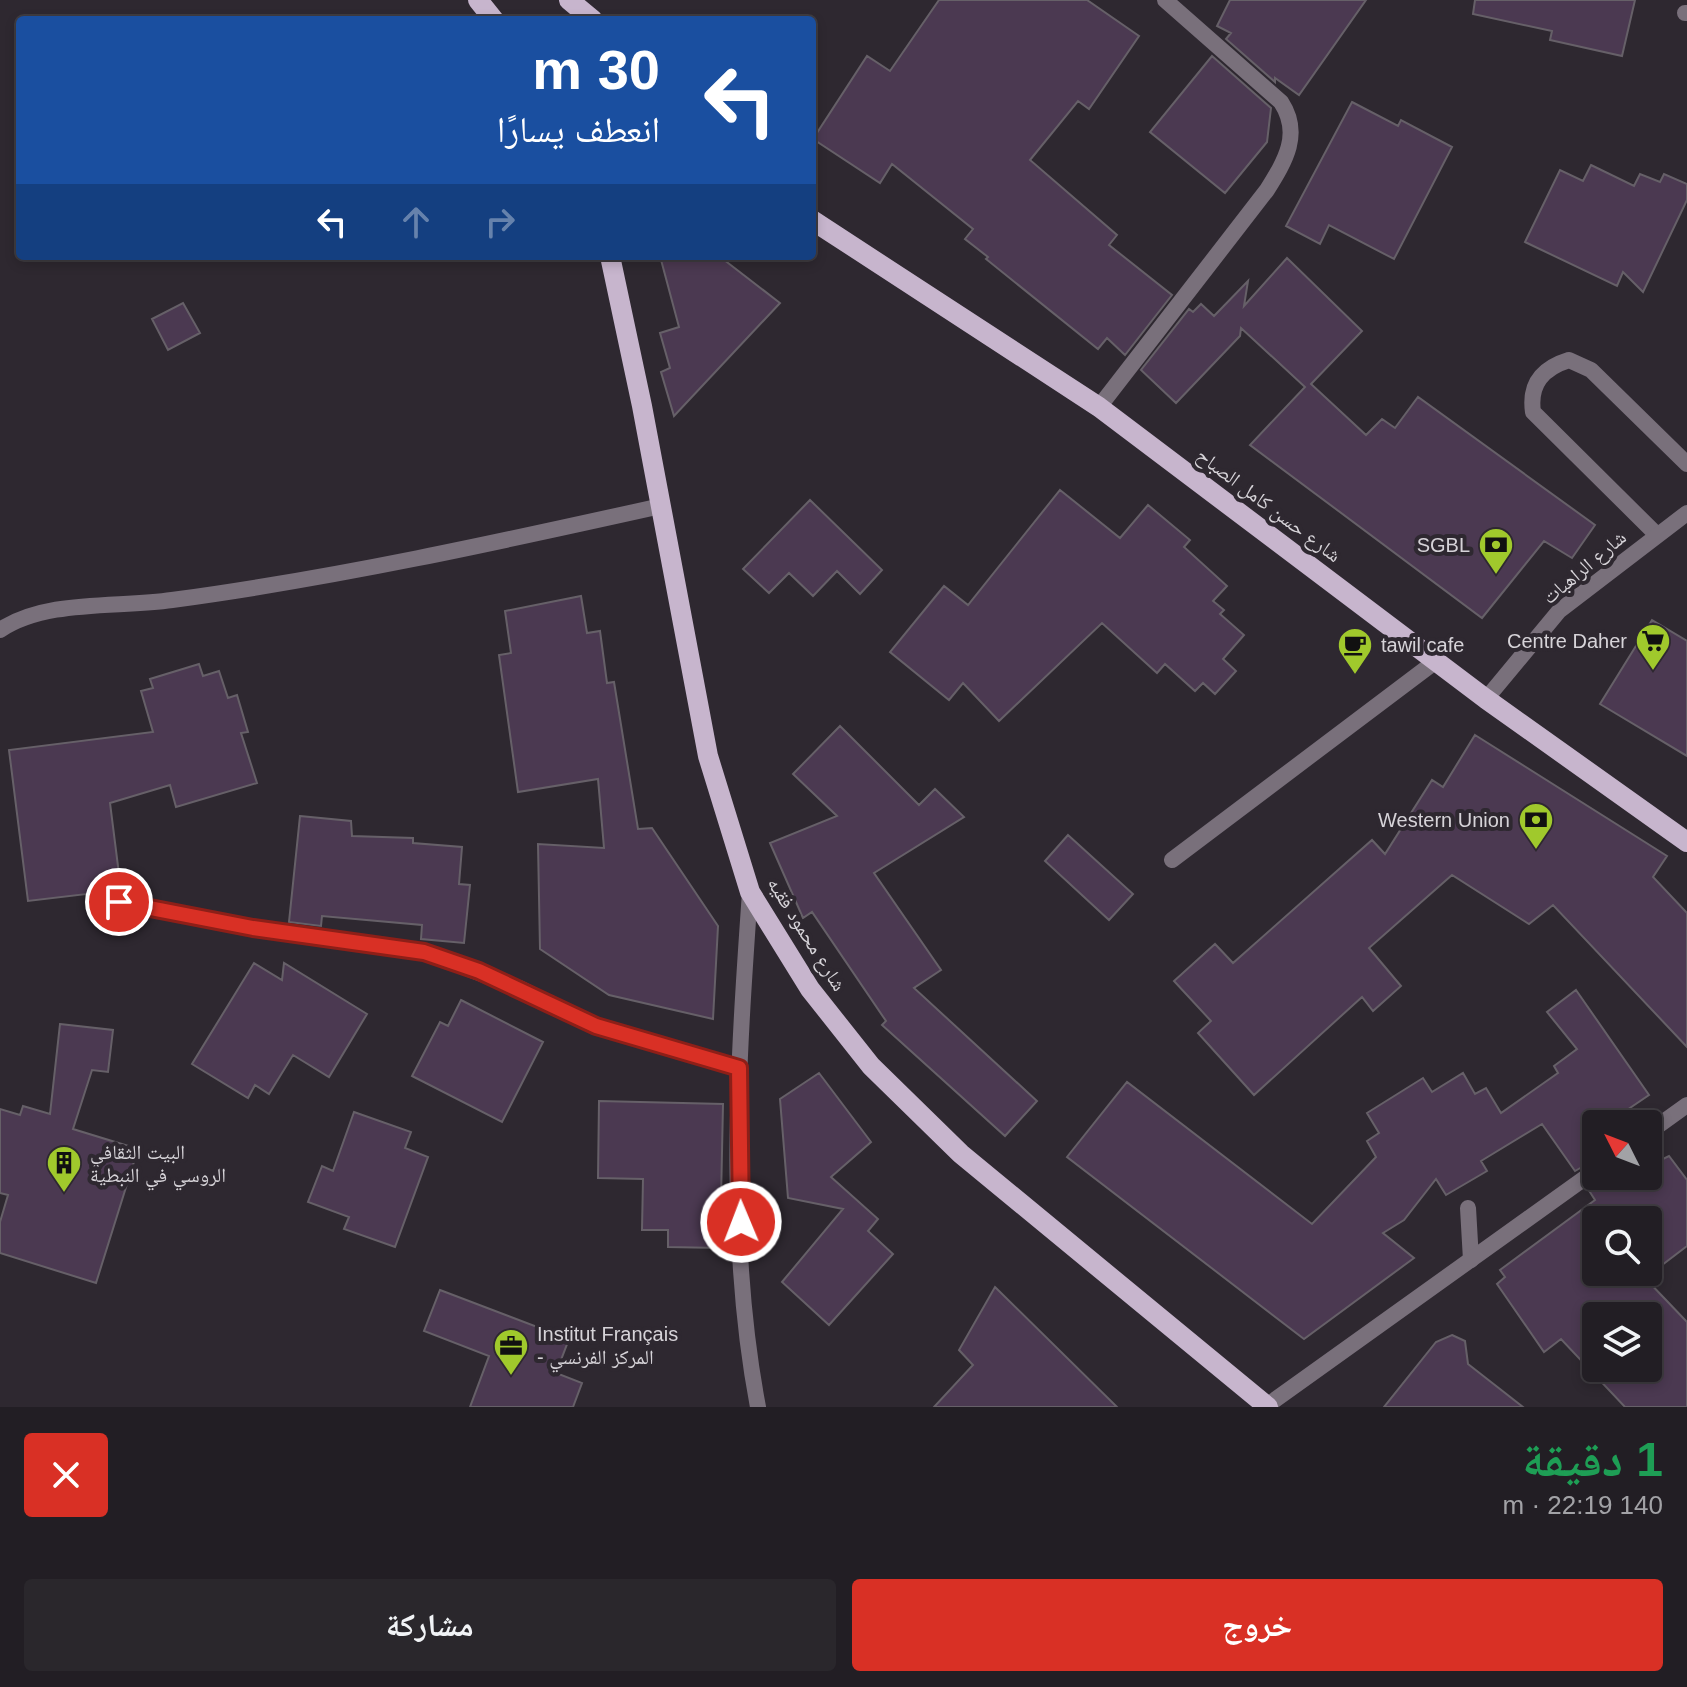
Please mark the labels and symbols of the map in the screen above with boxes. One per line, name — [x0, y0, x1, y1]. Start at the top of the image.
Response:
street label: شارع حسن كامل الصباح — [1191, 444, 1345, 568]
bank icon: SGBL — [1477, 526, 1515, 576]
street label: شارع الراهبات — [1538, 526, 1631, 610]
place label: SGBL — [1417, 534, 1470, 556]
supermarket icon: Centre Daher — [1634, 622, 1672, 672]
cafe icon: tawil cafe — [1336, 626, 1374, 676]
place label: Centre Daher — [1507, 630, 1627, 652]
place label: tawil cafe — [1381, 634, 1464, 656]
bank icon: Western Union — [1517, 801, 1555, 851]
place label: Western Union — [1378, 809, 1510, 831]
pin — [85, 868, 153, 936]
street label: شارع محمود فقيه — [762, 873, 851, 996]
north arrow — [1582, 1110, 1662, 1190]
place label: البيت الثقافي الروسي في النبطية — [90, 1141, 226, 1191]
building icon: البيت الثقافي الروسي في النبطية — [45, 1144, 83, 1194]
position arrow — [699, 1180, 783, 1264]
place label: Institut Français - المركز الفرنسي — [537, 1323, 678, 1373]
office icon: Institut Français - المركز الفرنسي — [492, 1327, 530, 1377]

